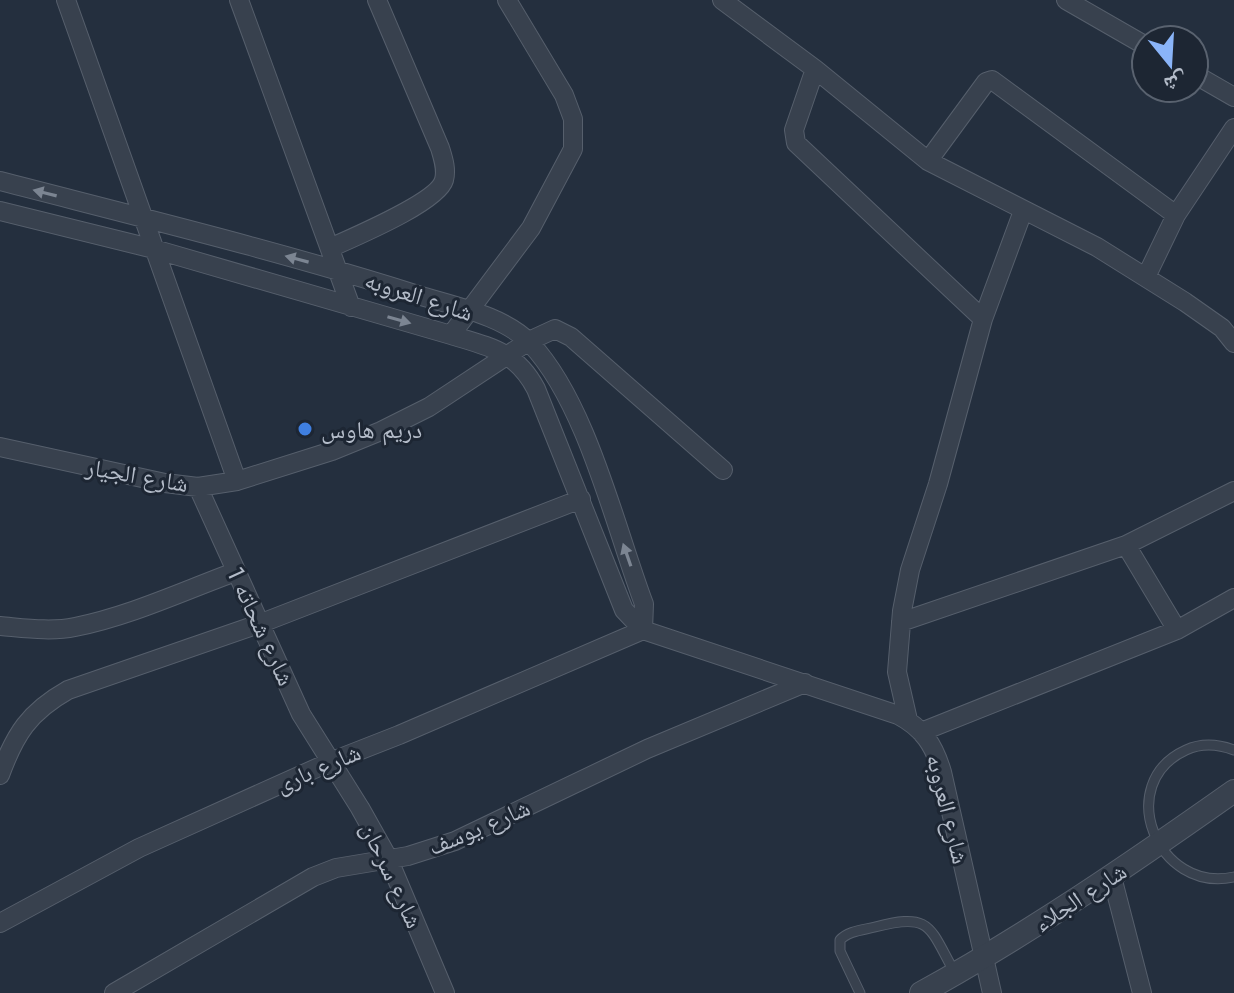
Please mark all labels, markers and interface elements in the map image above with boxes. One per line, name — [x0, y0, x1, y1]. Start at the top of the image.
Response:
north arrow — [1130, 24, 1210, 104]
text: ش — [1160, 64, 1192, 102]
one-way arrow — [33, 186, 58, 198]
one-way arrow — [284, 252, 309, 264]
street label: شارع العروبه — [360, 262, 478, 330]
one-way arrow — [388, 314, 412, 327]
place label: دريم هاوس — [321, 412, 422, 447]
marker: دريم هاوس — [296, 420, 314, 438]
street label: شارع الجيار — [82, 449, 191, 501]
one-way arrow — [620, 543, 632, 567]
street label: شارع شحاته 1 — [218, 561, 304, 691]
street label: شارع بارى — [270, 734, 366, 802]
street label: شارع العروبه — [917, 750, 979, 868]
street label: شارع يوسف — [423, 790, 535, 864]
street label: شارع سرحان — [352, 816, 432, 934]
street label: شارع الجلاء — [1027, 854, 1133, 940]

